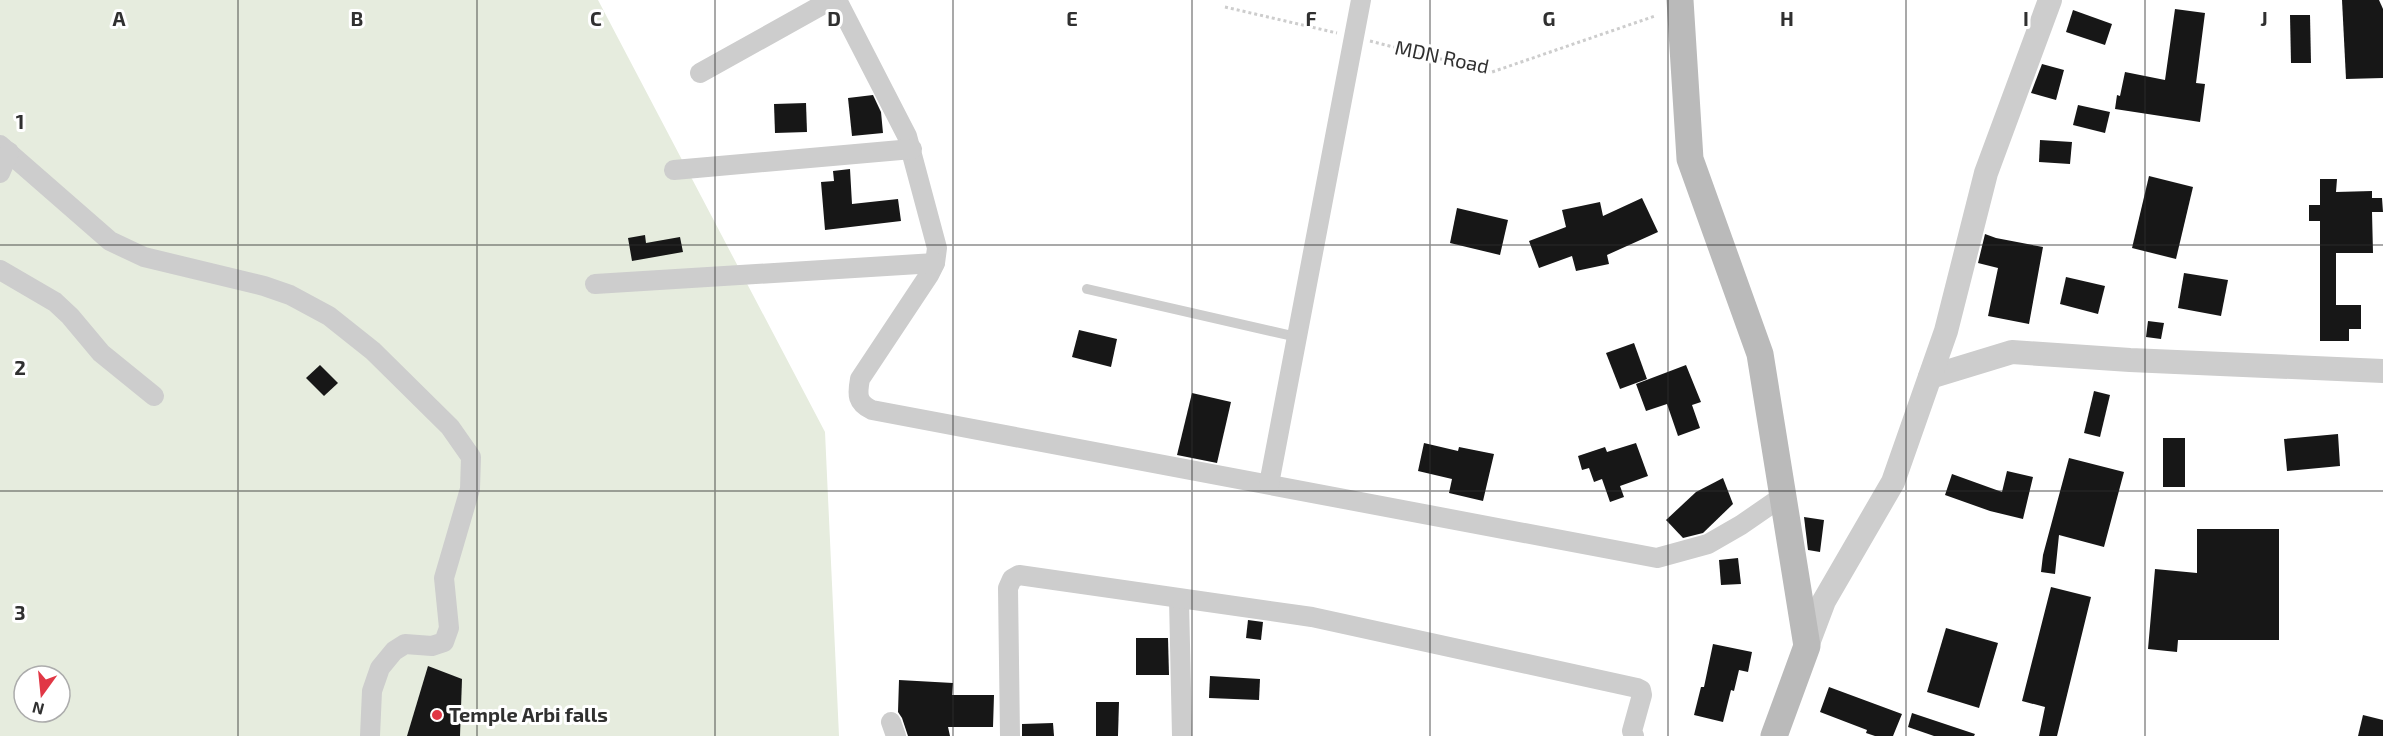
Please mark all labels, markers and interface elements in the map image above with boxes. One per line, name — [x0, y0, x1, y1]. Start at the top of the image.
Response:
text: A — [112, 6, 126, 30]
text: B — [351, 6, 363, 30]
text: C — [590, 6, 602, 30]
text: D — [827, 6, 841, 30]
text: E — [1066, 6, 1078, 30]
text: F — [1305, 6, 1317, 30]
text: G — [1543, 6, 1555, 30]
text: H — [1780, 6, 1794, 30]
text: I — [2023, 6, 2029, 30]
text: J — [2260, 6, 2268, 30]
street label: MDN Road — [1393, 34, 1491, 78]
text: 1 — [16, 109, 24, 133]
text: 2 — [14, 355, 26, 379]
text: 3 — [14, 600, 26, 624]
north arrow — [12, 664, 72, 724]
text: N — [30, 698, 46, 720]
place label: Temple Arbi falls — [449, 702, 608, 726]
marker: Temple Arbi falls — [430, 708, 444, 722]

